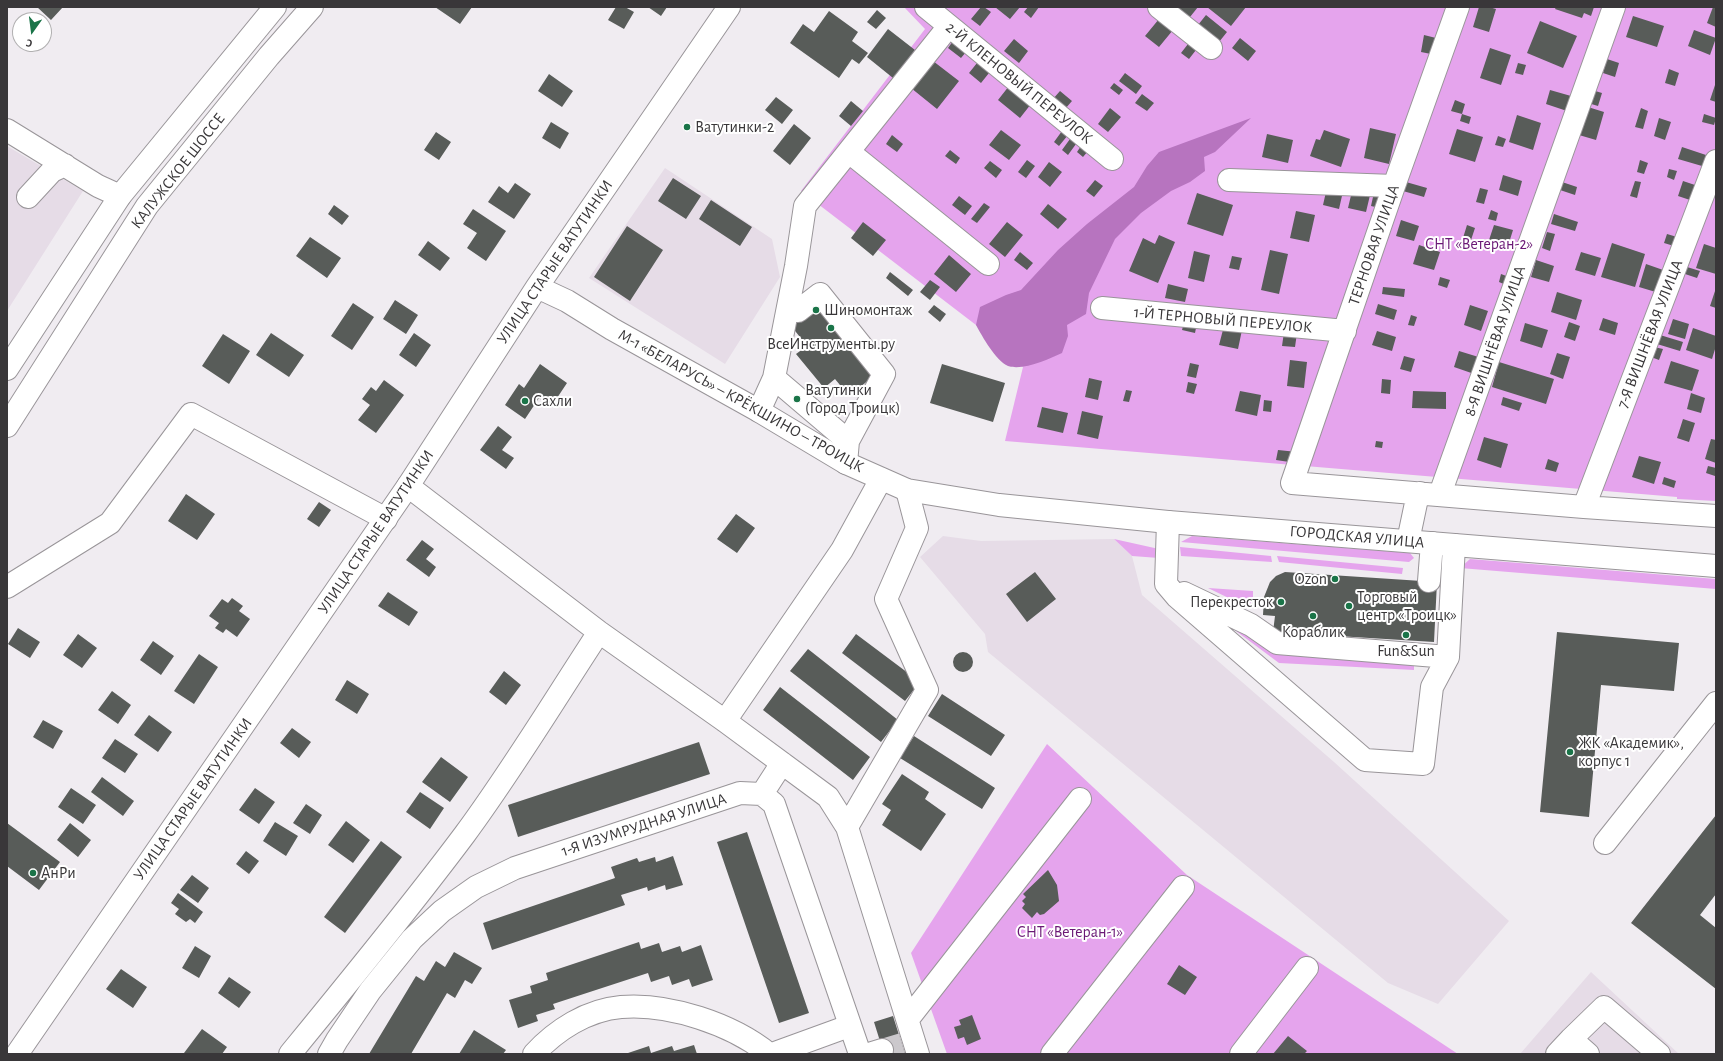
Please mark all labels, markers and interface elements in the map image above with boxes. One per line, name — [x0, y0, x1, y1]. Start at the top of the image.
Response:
north arrow — [12, 12, 52, 52]
street label: 2-Й КЛЕНОВЫЙ ПЕРЕУЛОК — [942, 18, 1096, 148]
text: С — [25, 37, 34, 49]
street label: КАЛУЖСКОЕ ШОССЕ — [127, 109, 229, 233]
place label: Ватутинки-2 — [695, 117, 774, 137]
marker: Ватутинки-2 — [682, 122, 692, 132]
street label: УЛИЦА СТАРЫЕ ВАТУТИНКИ — [493, 176, 617, 348]
street label: ТЕРНОВАЯ УЛИЦА — [1344, 182, 1404, 308]
park label: СНТ «Ветеран-2» — [1425, 234, 1533, 254]
street label: 7-Я ВИШНЁВАЯ УЛИЦА — [1613, 257, 1687, 411]
street label: 8-Я ВИШНЁВАЯ УЛИЦА — [1460, 263, 1530, 419]
place label: Шиномонтаж — [824, 300, 912, 320]
street label: 1-Й ТЕРНОВЫЙ ПЕРЕУЛОК — [1133, 303, 1313, 337]
marker: Шиномонтаж — [811, 305, 821, 315]
marker: ВсеИнструменты.ру — [826, 323, 836, 333]
street label: М-1 «БЕЛАРУСЬ» – КРЁКШИНО – ТРОИЦК — [615, 325, 867, 477]
place label: ВсеИнструменты.ру — [767, 334, 895, 354]
place label: Ватутинки (Город Троицк) — [805, 380, 900, 418]
place label: Сахли — [533, 391, 572, 411]
marker: Ватутинки (Город Троицк) — [792, 394, 802, 404]
marker: Сахли — [520, 396, 530, 406]
street label: УЛИЦА СТАРЫЕ ВАТУТИНКИ — [314, 446, 438, 618]
street label: ГОРОДСКАЯ УЛИЦА — [1289, 522, 1425, 552]
place label: Ozon — [1295, 569, 1327, 589]
marker: Ozon — [1330, 574, 1340, 584]
place label: Торговый центр «Троицк» — [1357, 587, 1457, 625]
place label: Перекресток — [1190, 592, 1273, 612]
marker: Перекресток — [1276, 597, 1286, 607]
marker: Торговый центр «Троицк» — [1344, 601, 1354, 611]
marker: Кораблик — [1308, 611, 1318, 621]
place label: Кораблик — [1282, 622, 1344, 642]
marker: Fun&Sun — [1401, 630, 1411, 640]
place label: Fun&Sun — [1377, 641, 1435, 661]
street label: УЛИЦА СТАРЫЕ ВАТУТИНКИ — [130, 714, 256, 884]
place label: ЖК «Академик», корпус 1 — [1578, 733, 1684, 771]
marker: ЖК «Академик», корпус 1 — [1565, 747, 1575, 757]
street label: 1-Я ИЗУМРУДНАЯ УЛИЦА — [559, 789, 729, 861]
place label: АнРи — [41, 863, 76, 883]
marker: АнРи — [28, 868, 38, 878]
park label: СНТ «Ветеран-1» — [1017, 922, 1123, 942]

